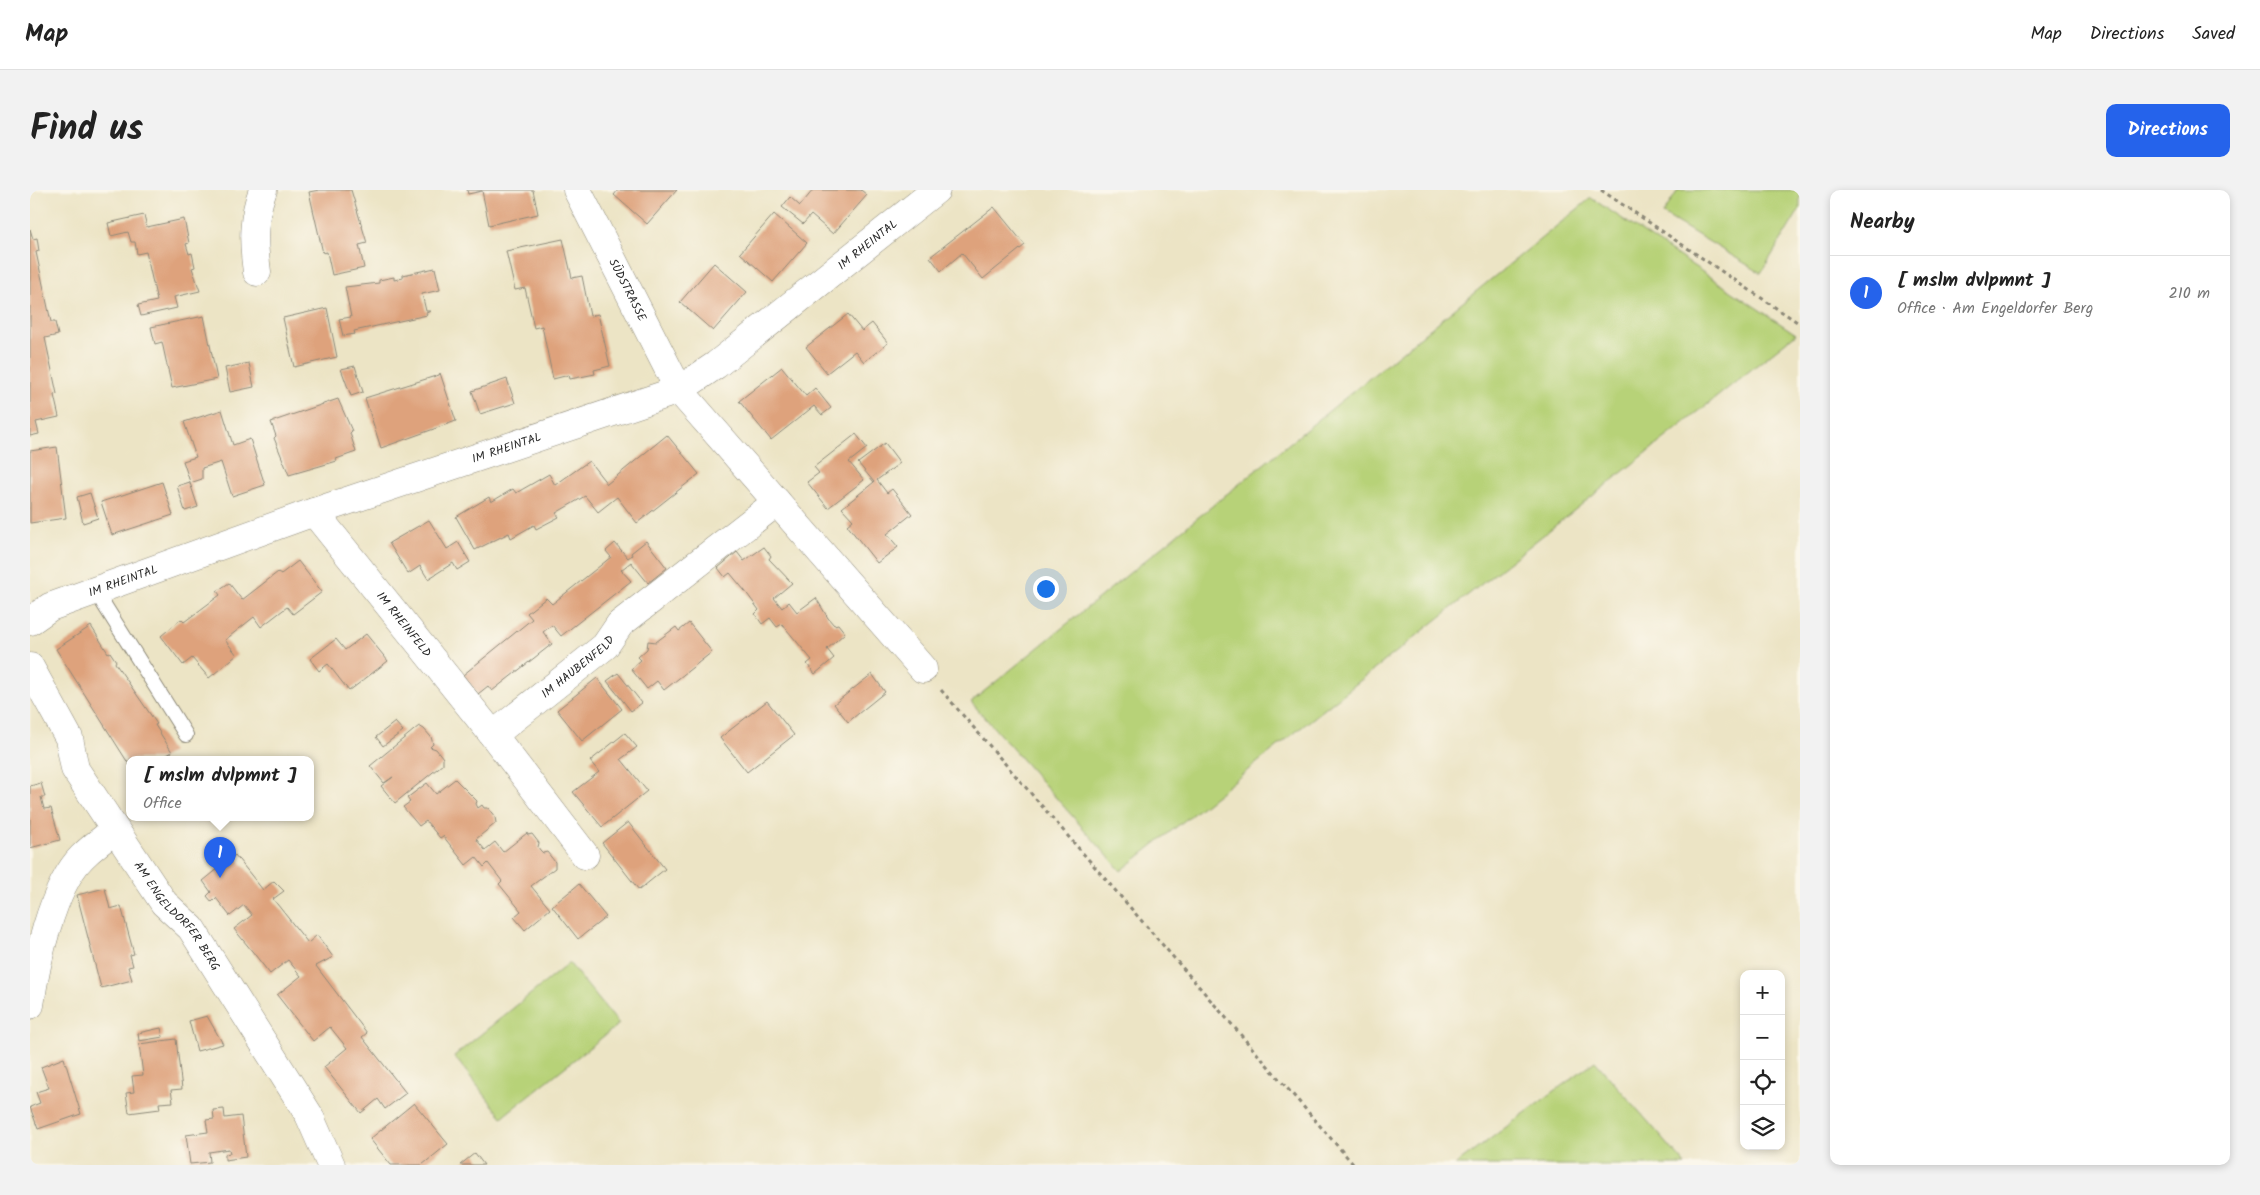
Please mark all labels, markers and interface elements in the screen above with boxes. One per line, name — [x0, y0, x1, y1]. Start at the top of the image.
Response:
text: Map — [25, 15, 68, 54]
text: Map — [2030, 20, 2062, 49]
text: Directions — [2090, 20, 2164, 49]
text: Saved — [2192, 20, 2235, 49]
text: Find us — [30, 102, 143, 158]
button: Directions — [2106, 104, 2230, 157]
text: Nearby — [1850, 206, 1915, 239]
street label: IM RHEINTAL — [834, 215, 902, 275]
street label: SÜDSTRASSE — [604, 255, 652, 326]
text: [ mslm dvlpmnt ] — [1897, 266, 2051, 296]
text: 1 — [1864, 281, 1868, 306]
text: 210 m — [2169, 281, 2210, 306]
text: Office · Am Engeldorfer Berg — [1897, 296, 2093, 321]
street label: IM RHEINTAL — [469, 428, 544, 469]
street label: IM RHEINTAL — [86, 560, 160, 602]
your location — [1033, 576, 1059, 602]
street label: IM RHEINFELD — [371, 588, 436, 662]
street label: IM HAUBENFELD — [537, 631, 620, 703]
popup — [126, 756, 314, 821]
text: [ mslm dvlpmnt ] — [143, 761, 297, 791]
text: Office — [143, 791, 182, 816]
pin: 1 — [204, 837, 236, 878]
street label: AM ENGELDORFER BERG — [129, 858, 225, 975]
map controls — [1740, 970, 1785, 1150]
button: + — [1740, 970, 1785, 1015]
button: − — [1740, 1015, 1785, 1060]
button: locate — [1740, 1060, 1785, 1105]
button: layers — [1740, 1105, 1785, 1150]

